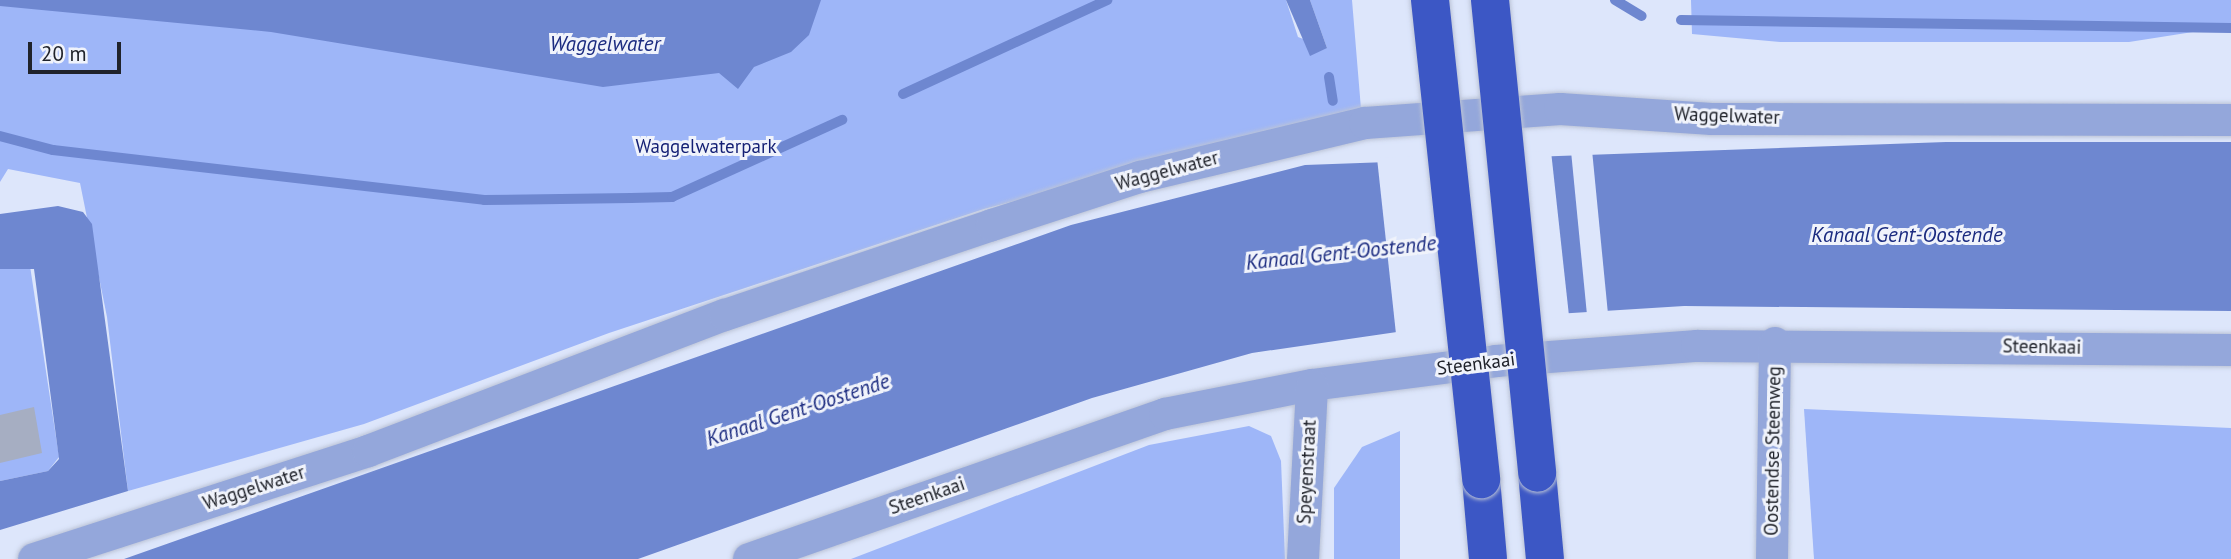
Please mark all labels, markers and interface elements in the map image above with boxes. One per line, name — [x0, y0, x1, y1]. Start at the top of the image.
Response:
scale bar — [32, 28, 124, 72]
water label: Waggelwater — [550, 31, 660, 57]
text: 20 m — [41, 40, 87, 67]
street label: Waggelwater — [1674, 103, 1780, 129]
park label: Waggelwaterpark — [636, 136, 776, 158]
street label: Waggelwater — [1113, 146, 1221, 196]
water label: Kanaal Gent-Oostende — [1811, 222, 2003, 248]
water label: Kanaal Gent-Oostende — [1245, 230, 1437, 276]
street label: Steenkaai — [2002, 335, 2082, 359]
street label: Steenkaai — [1435, 348, 1517, 380]
street label: Oostendse Steenweg — [1760, 366, 1786, 536]
water label: Kanaal Gent-Oostende — [703, 368, 893, 452]
street label: Speyenstraat — [1293, 419, 1321, 525]
street label: Waggelwater — [200, 461, 308, 515]
street label: Steenkaai — [886, 472, 968, 520]

